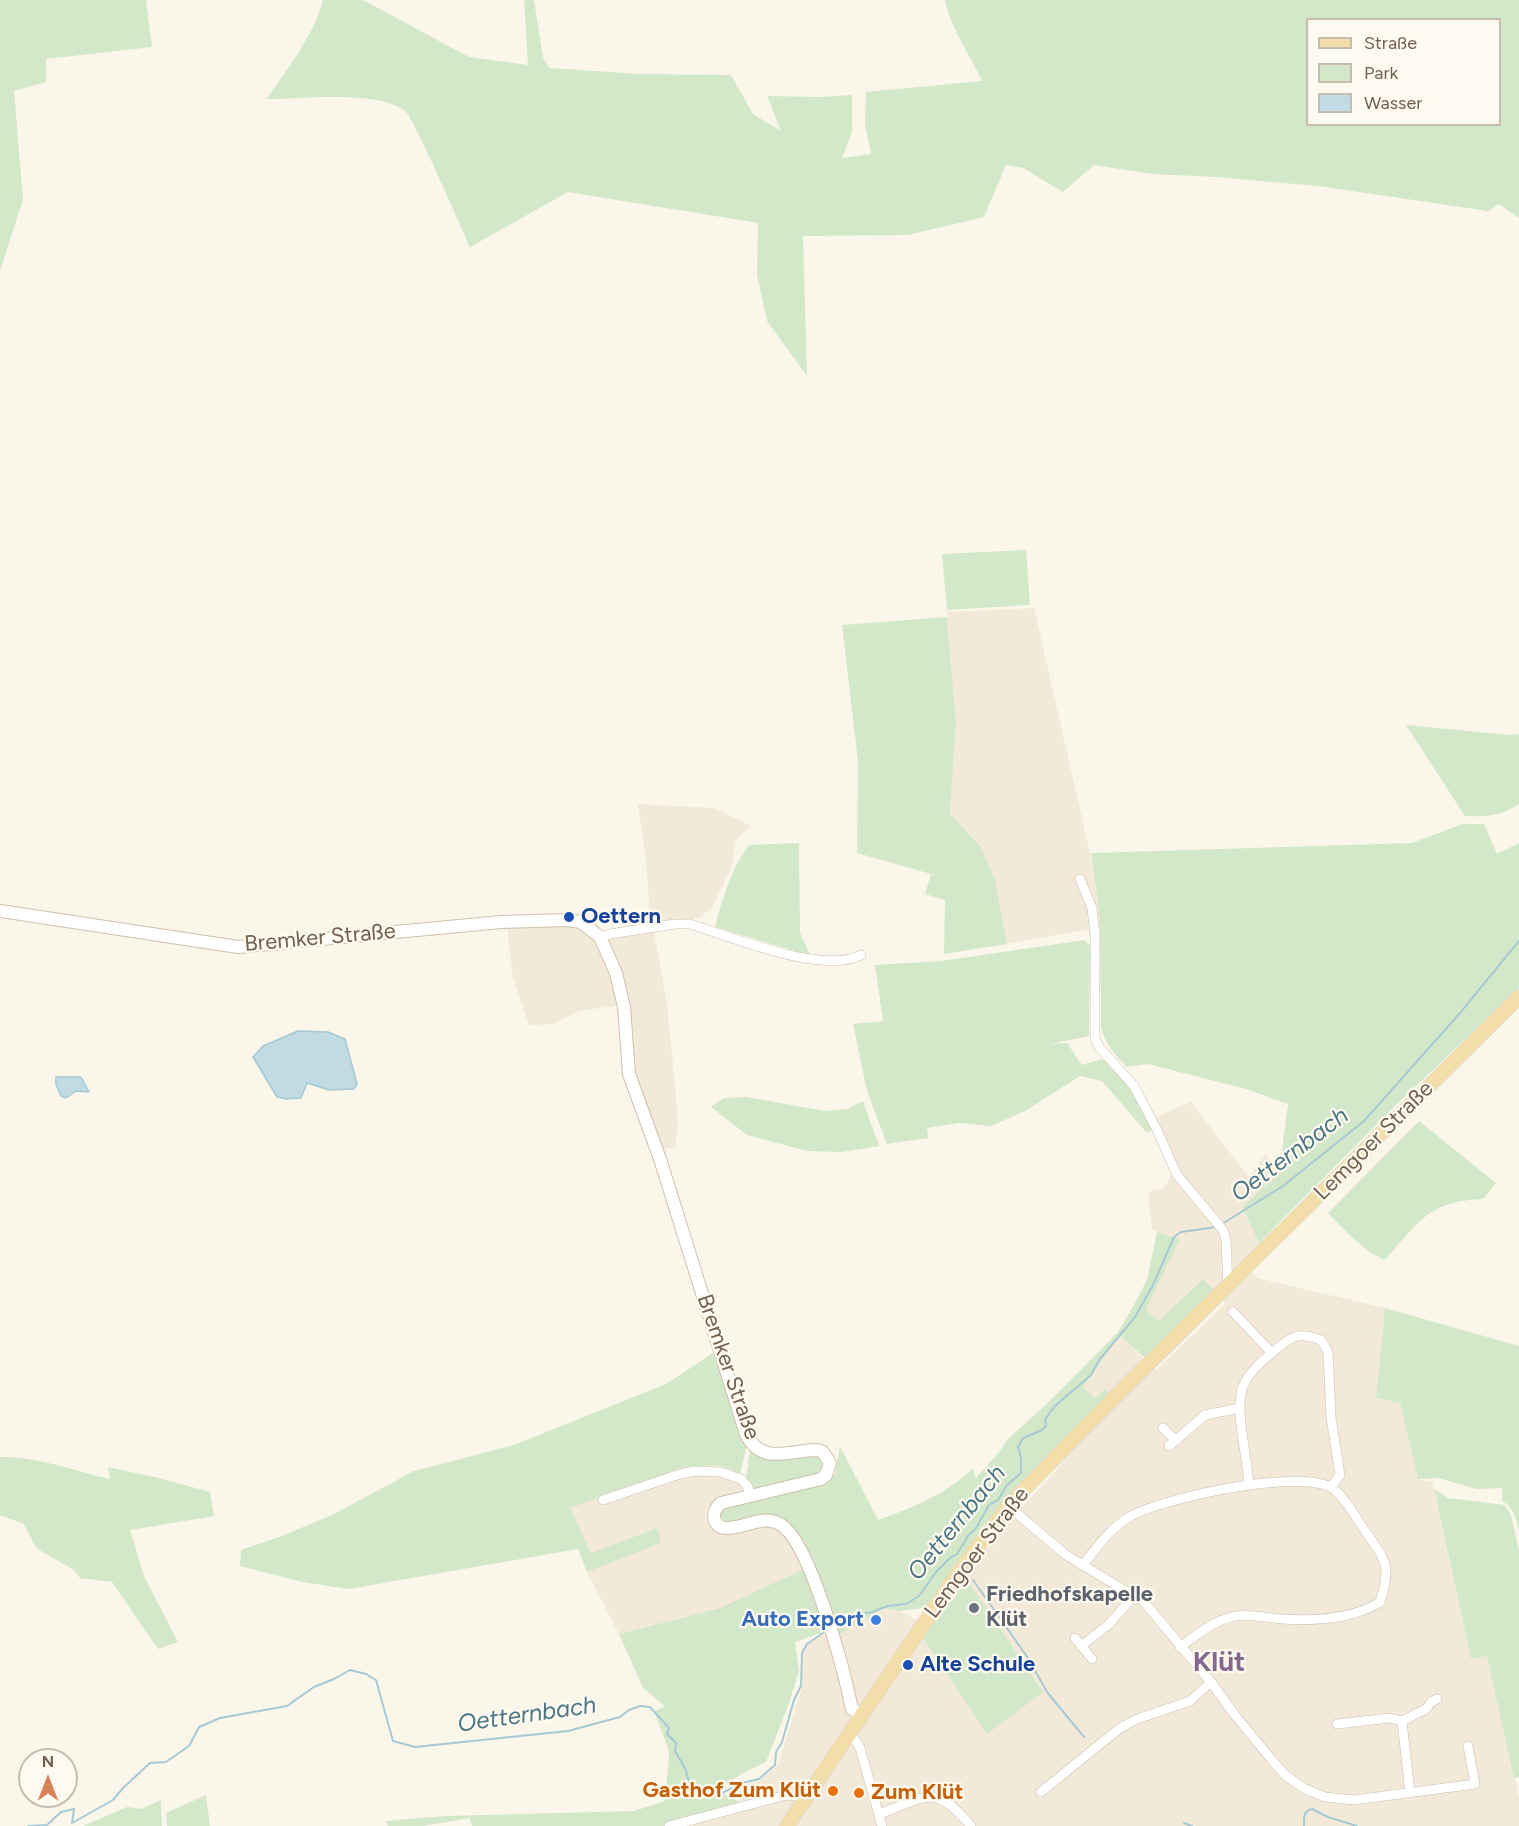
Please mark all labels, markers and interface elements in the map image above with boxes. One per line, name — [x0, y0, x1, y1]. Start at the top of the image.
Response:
legend — [1306, 18, 1501, 126]
text: Straße — [1364, 32, 1417, 54]
text: Park — [1364, 62, 1398, 84]
text: Wasser — [1364, 92, 1422, 114]
place label: Oettern — [581, 904, 661, 930]
marker: Oettern — [562, 910, 576, 924]
street label: Bremker Straße — [243, 918, 397, 958]
street label: Lemgoer Straße — [1309, 1076, 1439, 1206]
water label: Oetternbach — [1226, 1101, 1354, 1209]
street label: Bremker Straße — [691, 1291, 765, 1443]
water label: Oetternbach — [902, 1460, 1012, 1586]
street label: Lemgoer Straße — [919, 1482, 1035, 1624]
place label: Friedhofskapelle Klüt — [986, 1582, 1153, 1634]
marker: Friedhofskapelle Klüt — [967, 1601, 981, 1615]
place label: Auto Export — [741, 1607, 864, 1633]
marker: Auto Export — [869, 1613, 883, 1627]
district label: Klüt — [1193, 1646, 1245, 1680]
place label: Alte Schule — [920, 1652, 1035, 1678]
marker: Alte Schule — [901, 1658, 915, 1672]
water label: Oetternbach — [456, 1691, 598, 1739]
north arrow — [18, 1748, 78, 1808]
text: N — [42, 1752, 54, 1771]
place label: Gasthof Zum Klüt — [642, 1778, 821, 1804]
place label: Zum Klüt — [871, 1780, 963, 1806]
marker: Gasthof Zum Klüt — [826, 1784, 840, 1798]
marker: Zum Klüt — [852, 1786, 866, 1800]

